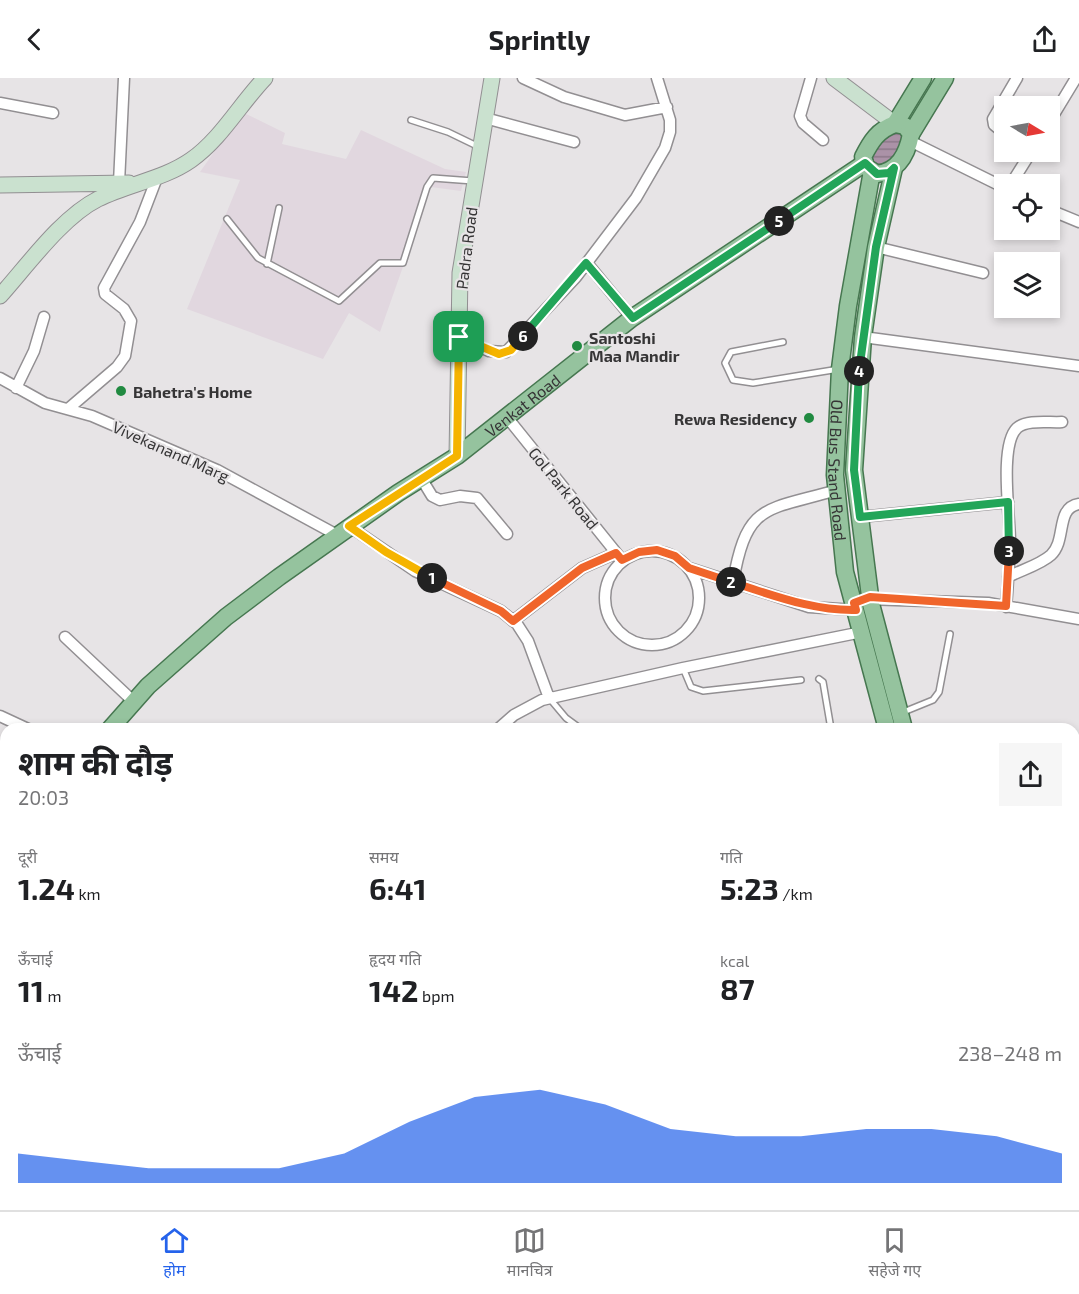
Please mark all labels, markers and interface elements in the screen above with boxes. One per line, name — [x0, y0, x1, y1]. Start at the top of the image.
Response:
icon: back — [18, 23, 51, 56]
text: Sprintly — [489, 23, 590, 55]
icon: share — [1028, 23, 1061, 56]
north arrow — [994, 96, 1060, 162]
map controls — [994, 96, 1060, 318]
button: locate — [994, 174, 1060, 240]
street label: Padra Road — [452, 206, 480, 290]
pin: 5 — [764, 206, 794, 236]
text: 5 — [775, 211, 783, 230]
button: layers — [994, 252, 1060, 318]
pin — [433, 311, 484, 362]
icon: arrive — [442, 320, 475, 353]
pin: 6 — [508, 321, 538, 351]
text: 6 — [518, 326, 528, 345]
place label: Santoshi Maa Mandir — [589, 328, 680, 365]
marker: Santoshi Maa Mandir — [570, 339, 584, 353]
pin: 4 — [844, 356, 874, 386]
text: 4 — [854, 361, 864, 380]
street label: Venkat Road — [481, 369, 563, 440]
place label: Bahetra's Home — [133, 382, 252, 401]
marker: Bahetra's Home — [114, 384, 128, 398]
street label: Old Bus Stand Road — [825, 399, 851, 542]
place label: Rewa Residency — [674, 409, 797, 429]
marker: Rewa Residency — [802, 411, 816, 425]
street label: Vivekanand Marg — [110, 417, 232, 485]
street label: Gol Park Road — [525, 443, 603, 533]
pin: 3 — [994, 536, 1024, 566]
text: 3 — [1004, 541, 1014, 560]
pin: 1 — [417, 563, 447, 593]
pin: 2 — [716, 567, 746, 597]
text: 1 — [429, 568, 435, 587]
text: 2 — [726, 572, 736, 591]
text: शाम की दौड़ — [18, 742, 173, 782]
button: share — [999, 743, 1062, 806]
text: 20:03 — [18, 785, 69, 809]
text: दूरी — [18, 847, 37, 866]
text: समय — [369, 847, 399, 866]
text: गति — [720, 847, 742, 866]
text: 1.24 — [18, 870, 75, 906]
text: 6:41 — [369, 870, 426, 906]
text: 5:23 — [720, 870, 779, 906]
text: km — [75, 884, 101, 903]
text: /km — [779, 884, 813, 903]
text: ऊँचाई — [18, 949, 53, 968]
text: हृदय गति — [369, 949, 421, 968]
text: kcal — [720, 951, 749, 970]
text: 87 — [720, 970, 755, 1006]
text: 11 — [18, 972, 44, 1008]
text: 142 — [369, 972, 419, 1008]
text: m — [44, 986, 62, 1005]
text: bpm — [419, 986, 454, 1005]
text: ऊँचाई — [18, 1041, 61, 1065]
text: 238–248 m — [958, 1041, 1062, 1065]
tab: होम — [158, 1224, 191, 1283]
tab: मानचित्र — [507, 1224, 553, 1283]
tab: सहेजे गए — [868, 1224, 921, 1283]

